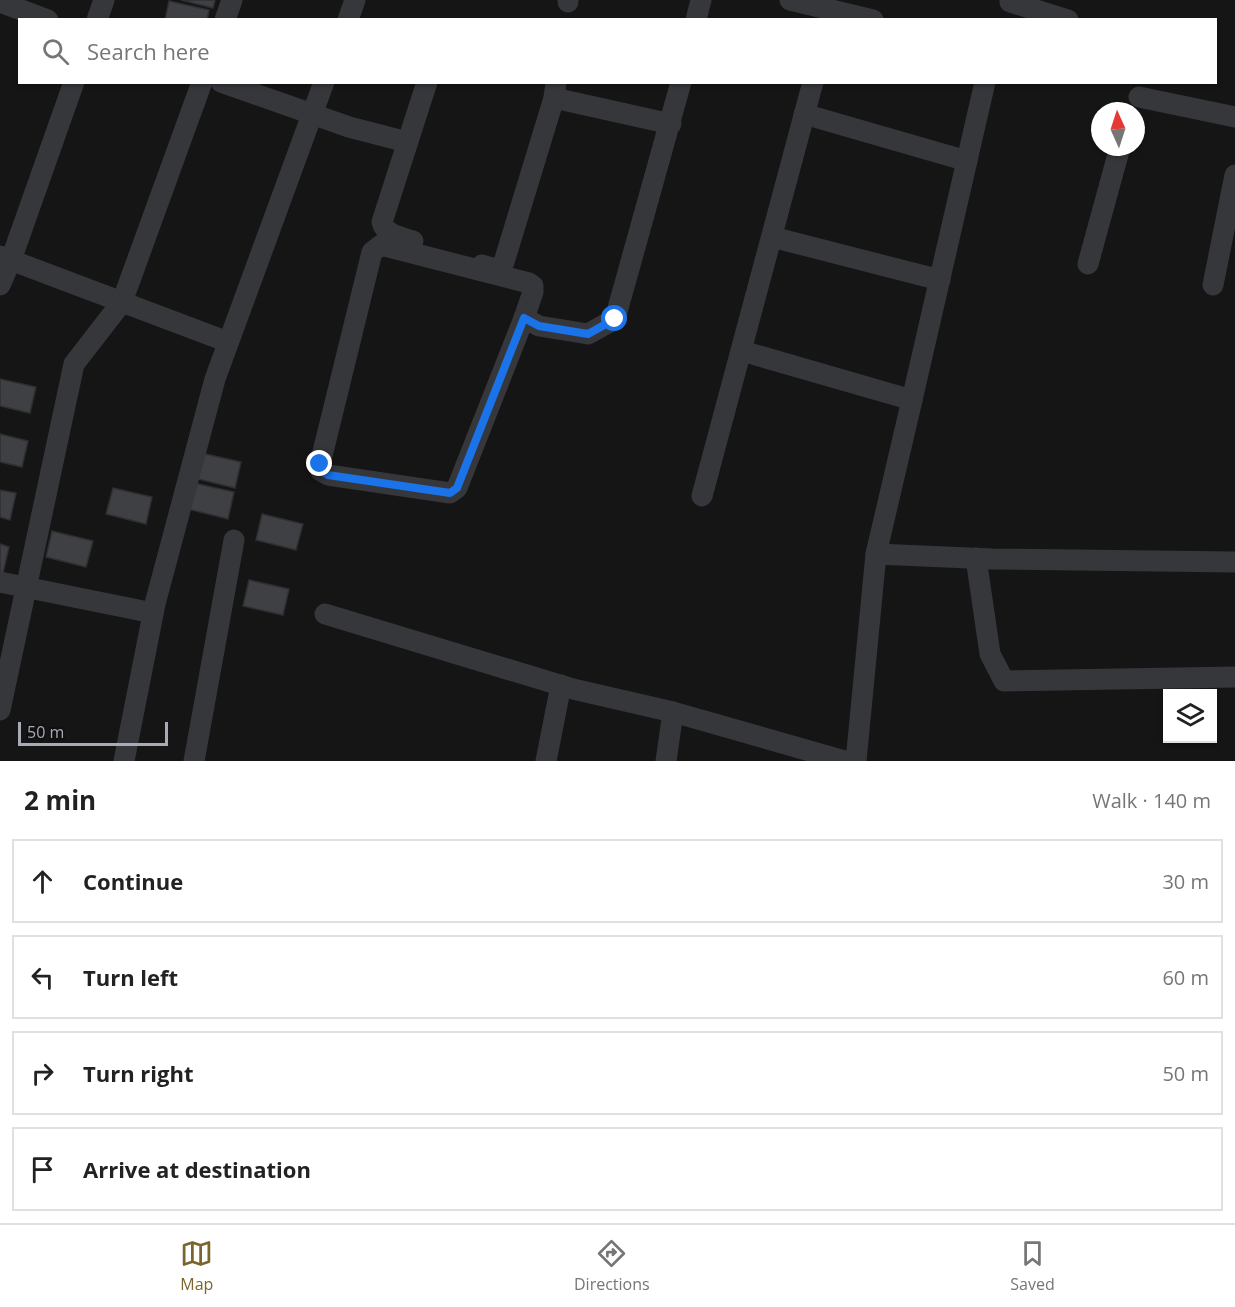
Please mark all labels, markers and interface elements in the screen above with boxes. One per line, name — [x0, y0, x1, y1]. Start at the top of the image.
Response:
search box — [18, 18, 1217, 84]
icon: search — [39, 35, 72, 68]
text: Search here — [87, 36, 210, 66]
north arrow — [1091, 102, 1145, 156]
route start — [601, 305, 627, 331]
route end — [306, 450, 332, 476]
map controls — [1163, 689, 1217, 743]
button: layers — [1163, 689, 1217, 743]
scale bar — [18, 719, 168, 746]
text: 50 m — [27, 721, 64, 743]
text: 2 min — [24, 782, 96, 818]
text: Walk · 140 m — [1092, 787, 1211, 814]
icon: ahead — [26, 865, 59, 898]
text: Continue — [83, 866, 183, 896]
text: 30 m — [1162, 868, 1209, 895]
icon: left — [26, 961, 59, 994]
text: Turn left — [83, 962, 178, 992]
text: 60 m — [1162, 964, 1209, 991]
icon: right — [26, 1057, 59, 1090]
text: Turn right — [83, 1058, 194, 1088]
text: 50 m — [1162, 1060, 1209, 1087]
icon: arrive — [26, 1153, 59, 1186]
text: Arrive at destination — [83, 1154, 311, 1184]
tab: Map — [180, 1237, 213, 1295]
tab: Directions — [574, 1237, 650, 1295]
tab: Saved — [1010, 1237, 1055, 1295]

